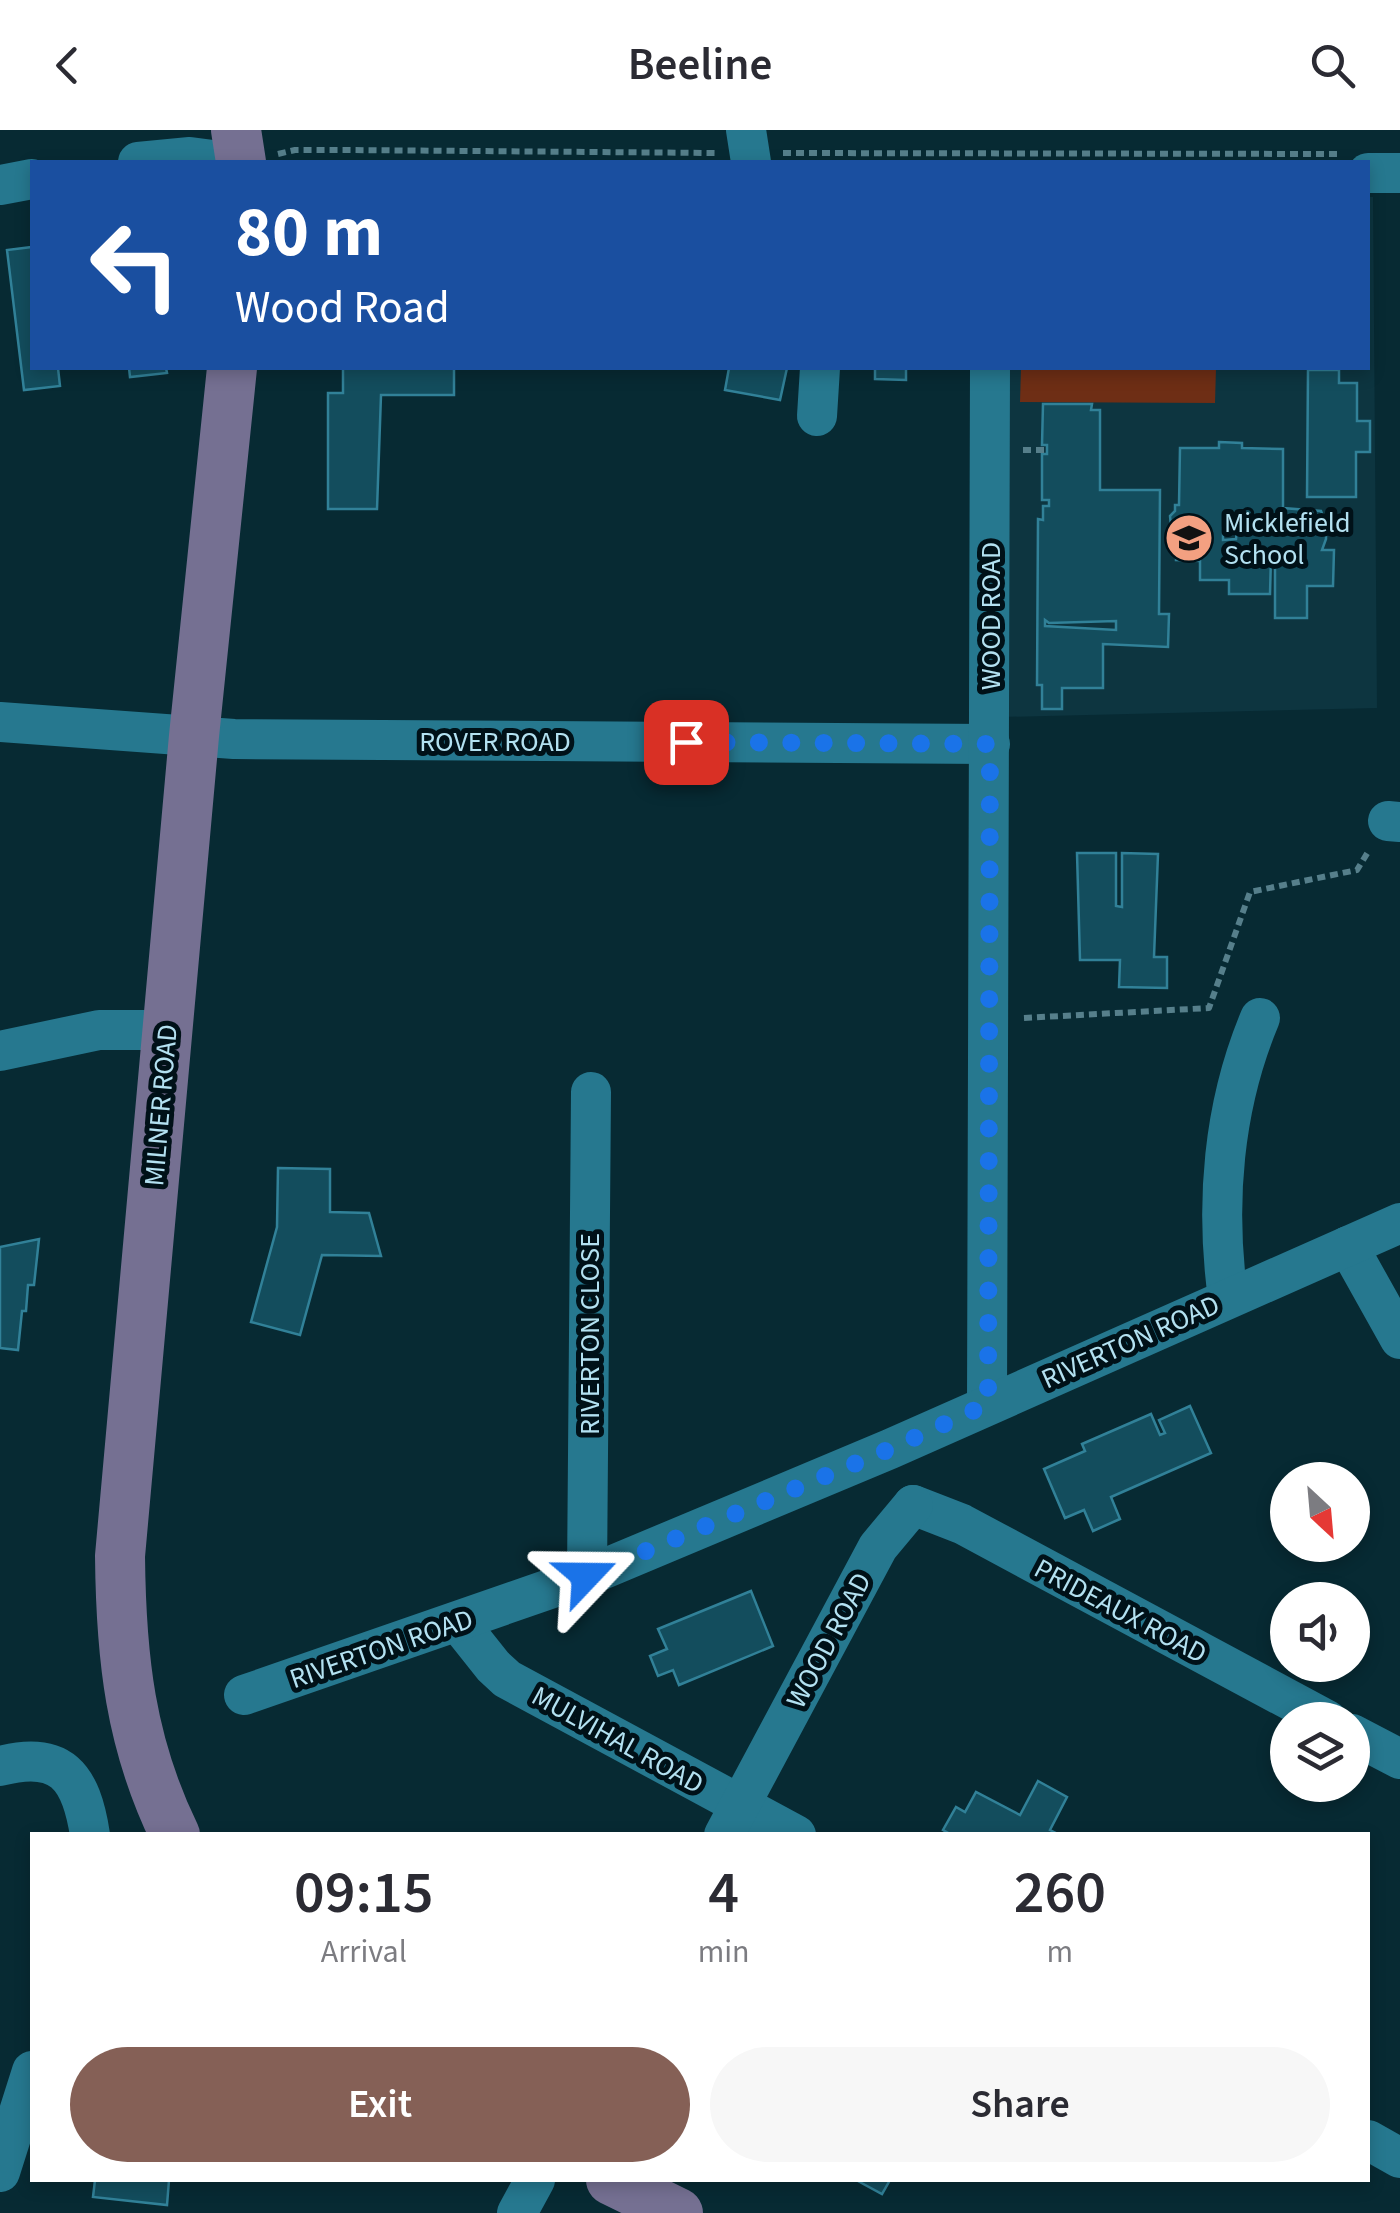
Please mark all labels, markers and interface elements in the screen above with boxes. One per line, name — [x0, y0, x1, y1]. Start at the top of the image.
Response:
text: Beeline — [628, 33, 772, 97]
icon: back — [40, 38, 95, 93]
icon: search — [1305, 38, 1360, 93]
text: 80 m — [235, 183, 383, 283]
icon: left — [70, 200, 200, 330]
text: Wood Road — [235, 276, 450, 340]
place label: Micklefield School — [1224, 503, 1350, 575]
school or university icon: Micklefield School — [1163, 512, 1215, 564]
street label: WOOD ROAD — [971, 542, 1011, 690]
pin — [644, 700, 729, 785]
icon: arrive — [659, 715, 714, 770]
street label: ROVER ROAD — [419, 722, 571, 762]
street label: MILNER ROAD — [134, 1022, 188, 1188]
street label: RIVERTON CLOSE — [570, 1233, 610, 1435]
street label: RIVERTON ROAD — [1035, 1285, 1226, 1399]
north arrow — [1270, 1462, 1370, 1562]
map controls — [1270, 1462, 1370, 1802]
position arrow — [534, 1524, 638, 1628]
street label: PRIDEAUX ROAD — [1027, 1549, 1214, 1673]
street label: WOOD ROAD — [776, 1566, 881, 1715]
button: sound — [1270, 1582, 1370, 1682]
street label: RIVERTON ROAD — [284, 1599, 478, 1699]
street label: MULVIHAL ROAD — [524, 1676, 711, 1804]
button: layers — [1270, 1702, 1370, 1802]
text: 09:15 — [294, 1851, 434, 1936]
text: 4 — [708, 1851, 739, 1936]
text: 260 — [1014, 1851, 1106, 1936]
text: Arrival — [321, 1929, 407, 1975]
text: min — [698, 1929, 750, 1975]
text: m — [1047, 1929, 1073, 1975]
button: Exit — [70, 2047, 690, 2162]
button: Share — [710, 2047, 1330, 2162]

